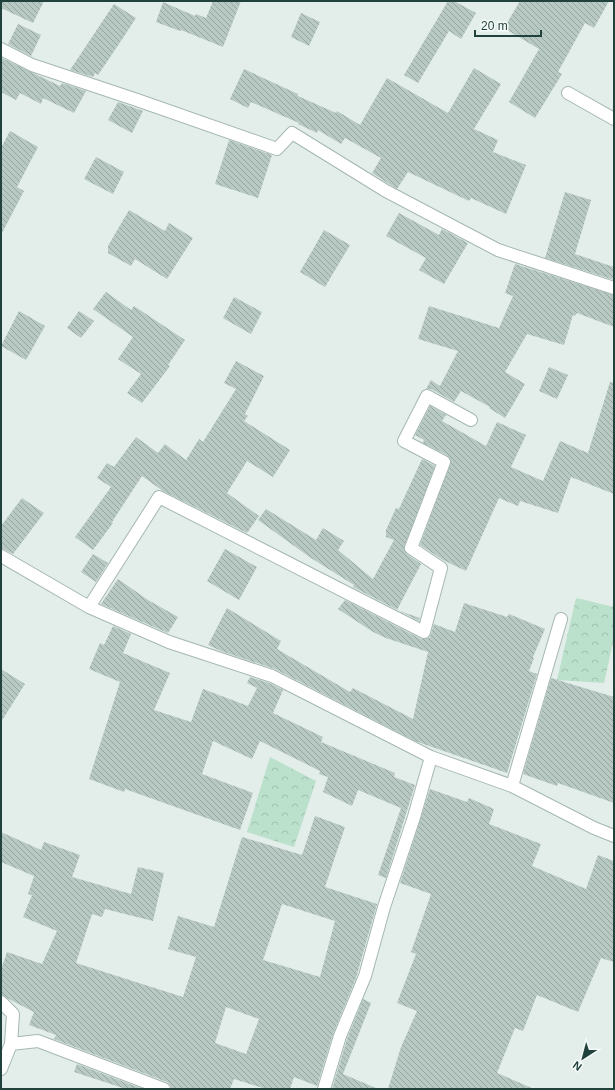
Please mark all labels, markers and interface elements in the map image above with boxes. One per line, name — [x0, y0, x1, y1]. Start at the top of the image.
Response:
scale bar — [475, 12, 541, 38]
text: 20 m — [481, 19, 508, 33]
north arrow — [563, 1038, 603, 1078]
text: N — [570, 1059, 584, 1073]

